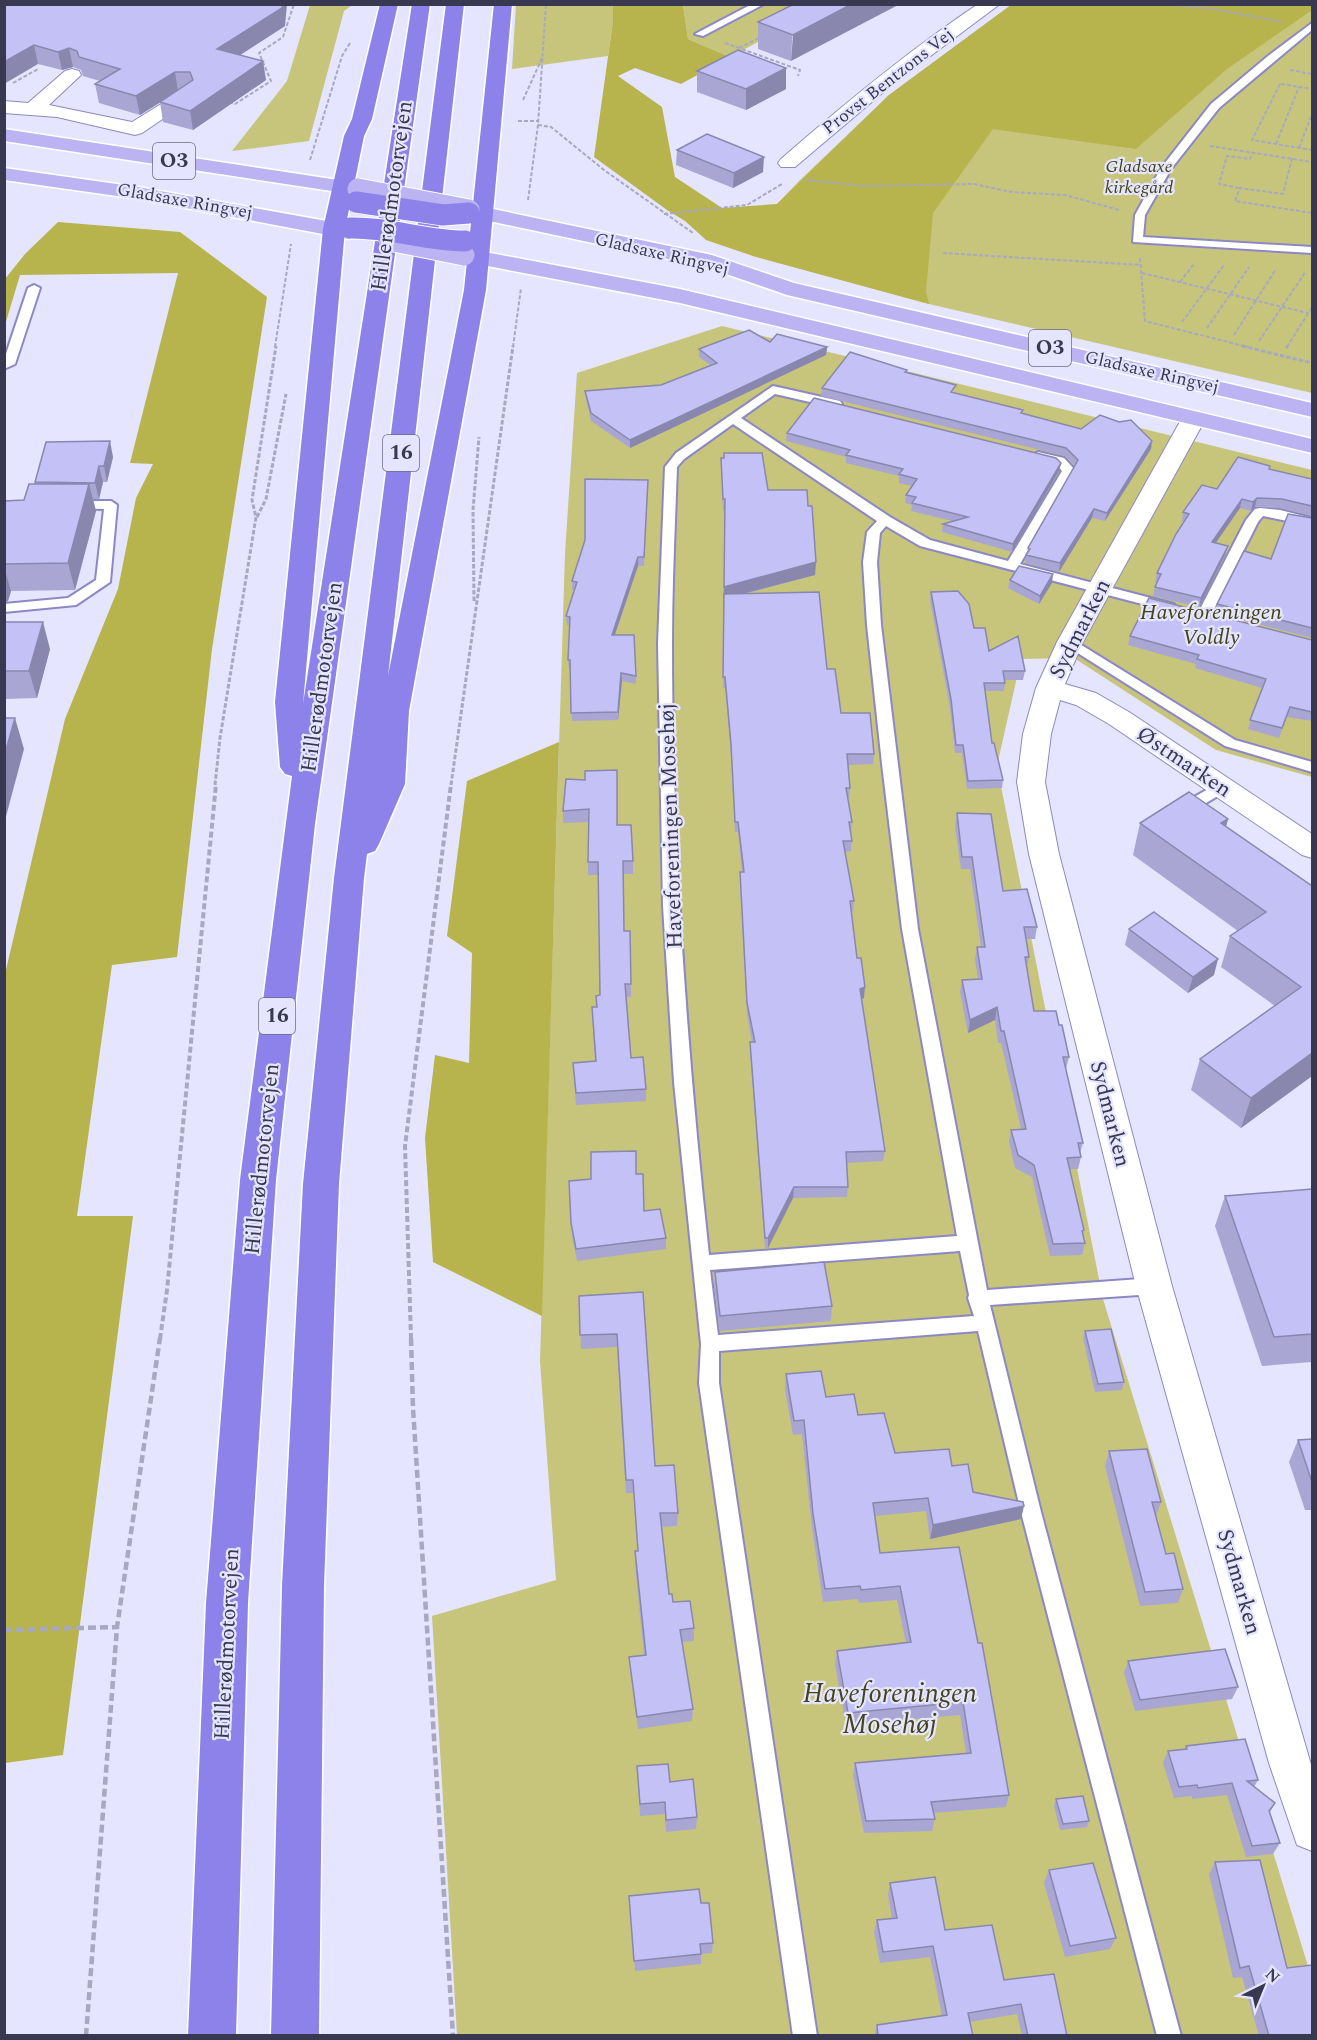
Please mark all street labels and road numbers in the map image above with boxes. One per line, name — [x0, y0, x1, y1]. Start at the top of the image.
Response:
street label: Provst Bentzons Vej — [816, 21, 960, 141]
street label: Hillerødmotorvejen — [362, 99, 422, 293]
road number: O3 — [153, 143, 195, 179]
street label: Gladsaxe Ringvej — [115, 176, 255, 226]
street label: Gladsaxe Ringvej — [592, 225, 732, 283]
road number: O3 — [1029, 330, 1071, 366]
street label: Gladsaxe Ringvej — [1082, 343, 1222, 401]
road number: 16 — [383, 435, 419, 471]
street label: Sydmarken — [1041, 573, 1119, 685]
street label: Hillerødmotorvejen — [292, 580, 352, 774]
street label: Haveforeningen Mosehøj — [650, 702, 692, 950]
street label: Østmarken — [1130, 718, 1238, 806]
road number: 16 — [259, 998, 295, 1034]
street label: Sydmarken — [1081, 1057, 1139, 1171]
street label: Hillerødmotorvejen — [236, 1062, 288, 1256]
street label: Sydmarken — [1208, 1525, 1270, 1639]
street label: Hillerødmotorvejen — [205, 1547, 249, 1741]

